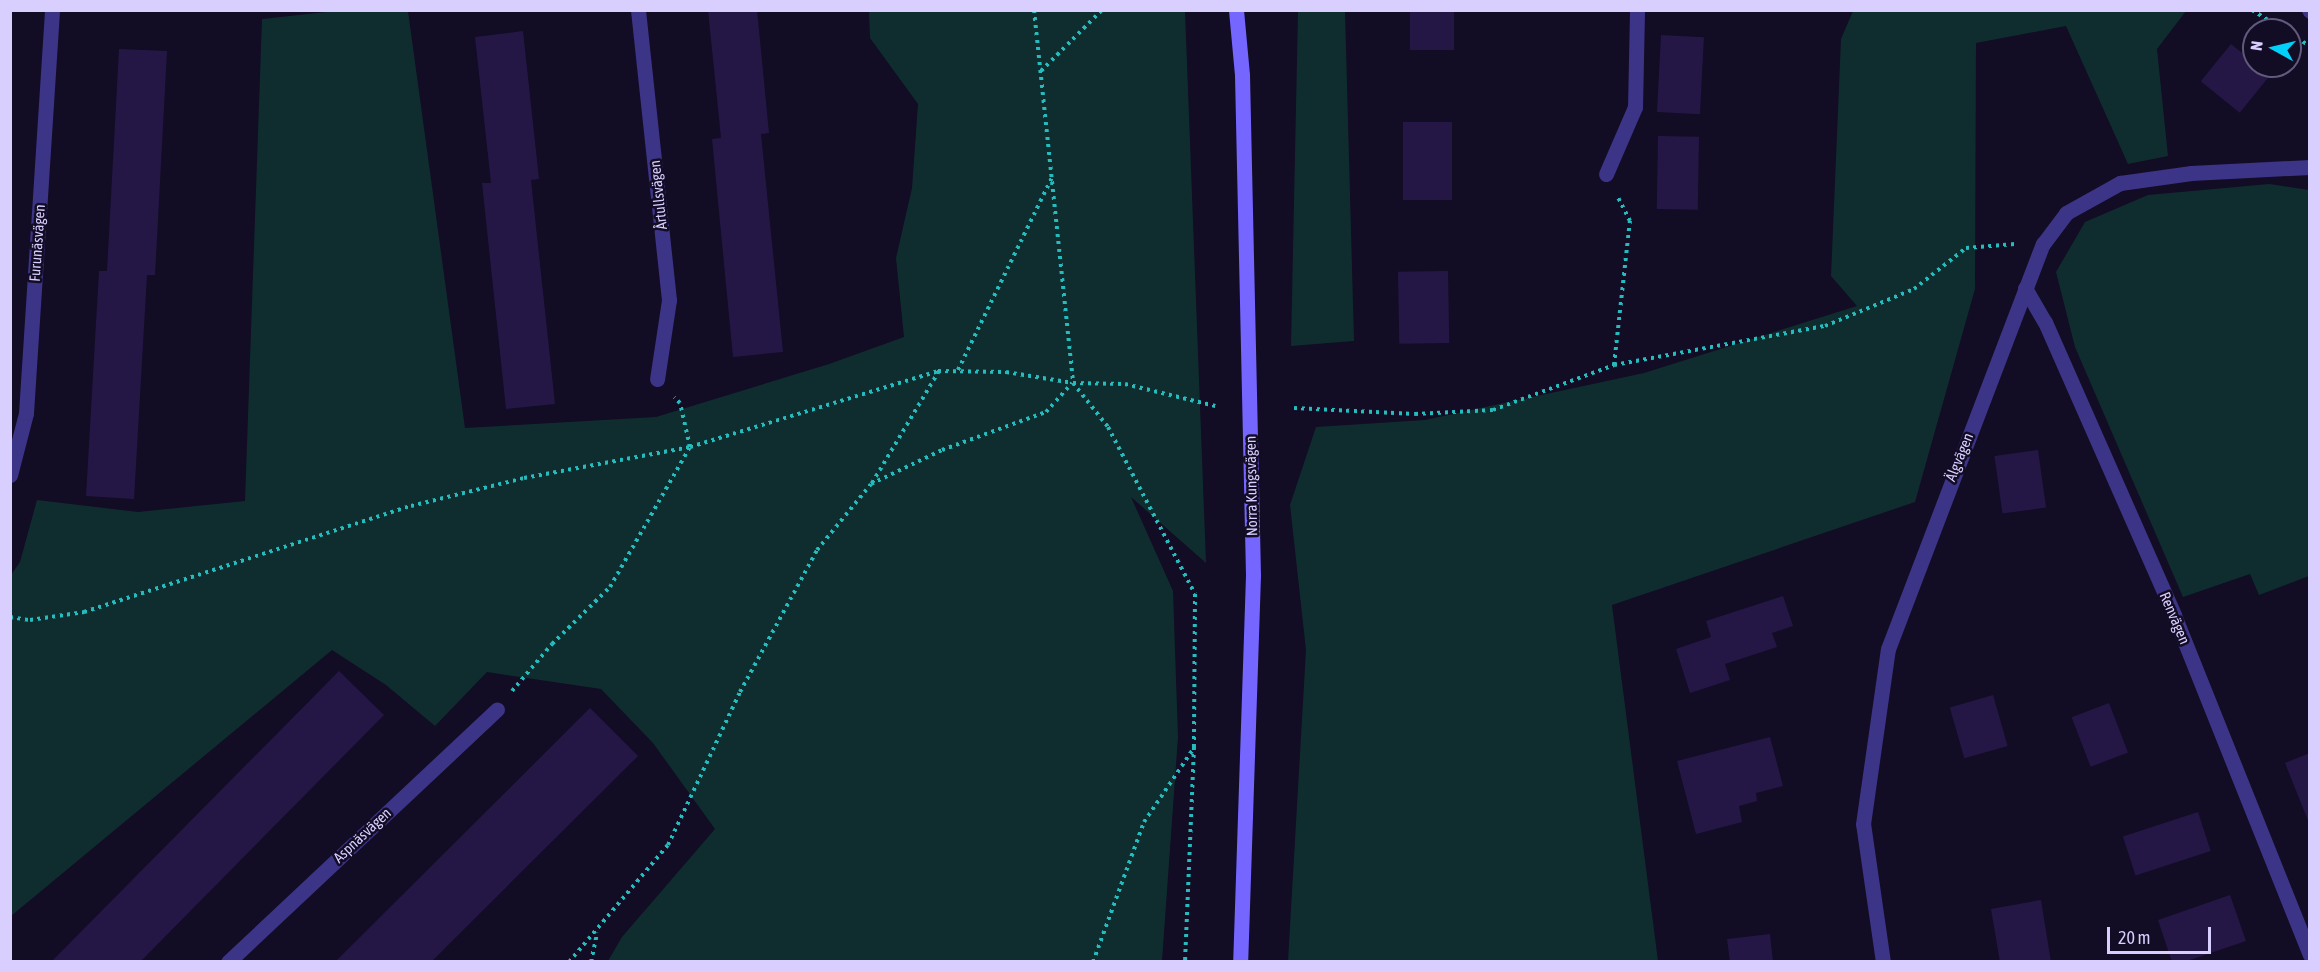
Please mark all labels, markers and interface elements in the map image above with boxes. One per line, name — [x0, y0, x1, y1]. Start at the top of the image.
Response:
north arrow — [2242, 18, 2302, 78]
text: N — [2247, 40, 2266, 52]
street label: Årtullsvägen — [645, 159, 671, 231]
street label: Furunäsvägen — [25, 204, 49, 282]
street label: Älgvägen — [1941, 430, 1977, 484]
street label: Norra Kungsvägen — [1241, 436, 1261, 536]
street label: Renvägen — [2156, 589, 2194, 647]
street label: Aspnäsvägen — [329, 804, 395, 866]
scale bar — [2110, 915, 2214, 953]
text: 20 m — [2118, 927, 2150, 948]

